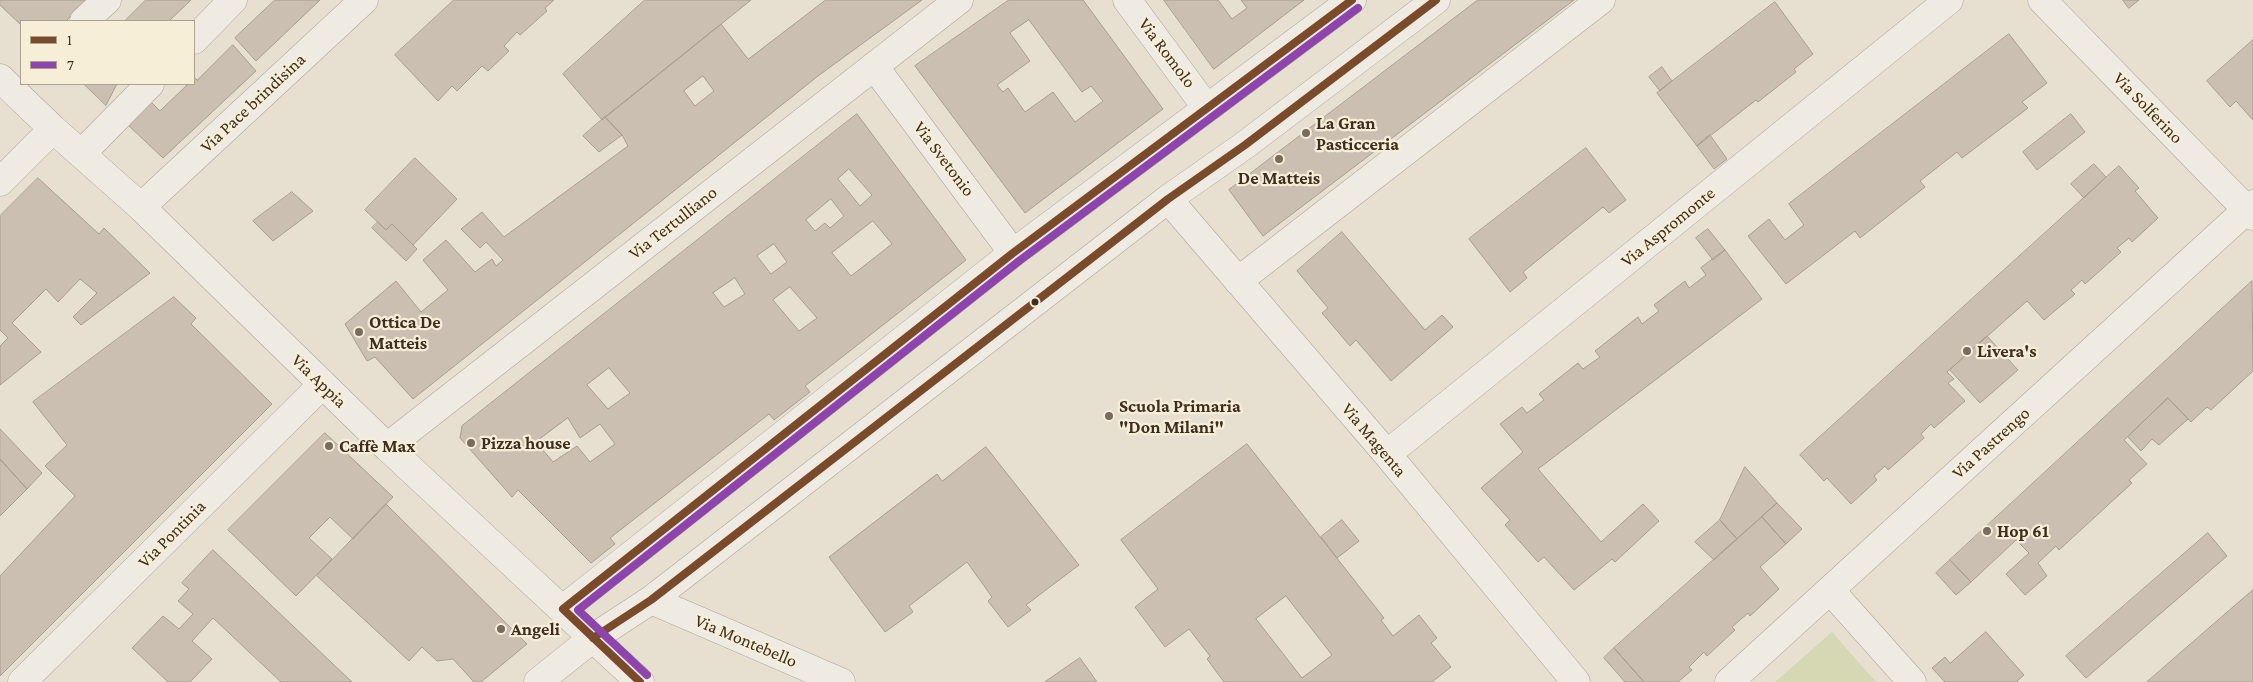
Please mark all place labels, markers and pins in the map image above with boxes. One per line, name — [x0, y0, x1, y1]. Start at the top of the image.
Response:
place label: La Gran Pasticceria — [1316, 112, 1399, 154]
marker: La Gran Pasticceria — [1300, 127, 1312, 139]
marker: De Matteis — [1273, 153, 1285, 165]
place label: De Matteis — [1238, 167, 1320, 189]
unlabelled marker — [1030, 297, 1040, 307]
place label: Ottica De Matteis — [369, 311, 441, 354]
marker: Ottica De Matteis — [353, 326, 365, 338]
place label: Livera's — [1977, 340, 2037, 362]
marker: Livera's — [1961, 345, 1973, 357]
place label: Scuola Primaria "Don Milani" — [1119, 395, 1241, 438]
marker: Scuola Primaria "Don Milani" — [1103, 410, 1115, 422]
place label: Pizza house — [481, 432, 571, 454]
place label: Caffè Max — [339, 435, 415, 457]
marker: Pizza house — [465, 437, 477, 449]
marker: Caffè Max — [323, 440, 335, 452]
place label: Hop 61 — [1997, 520, 2049, 542]
marker: Hop 61 — [1981, 525, 1993, 537]
place label: Angeli — [511, 618, 560, 640]
marker: Angeli — [495, 623, 507, 635]

